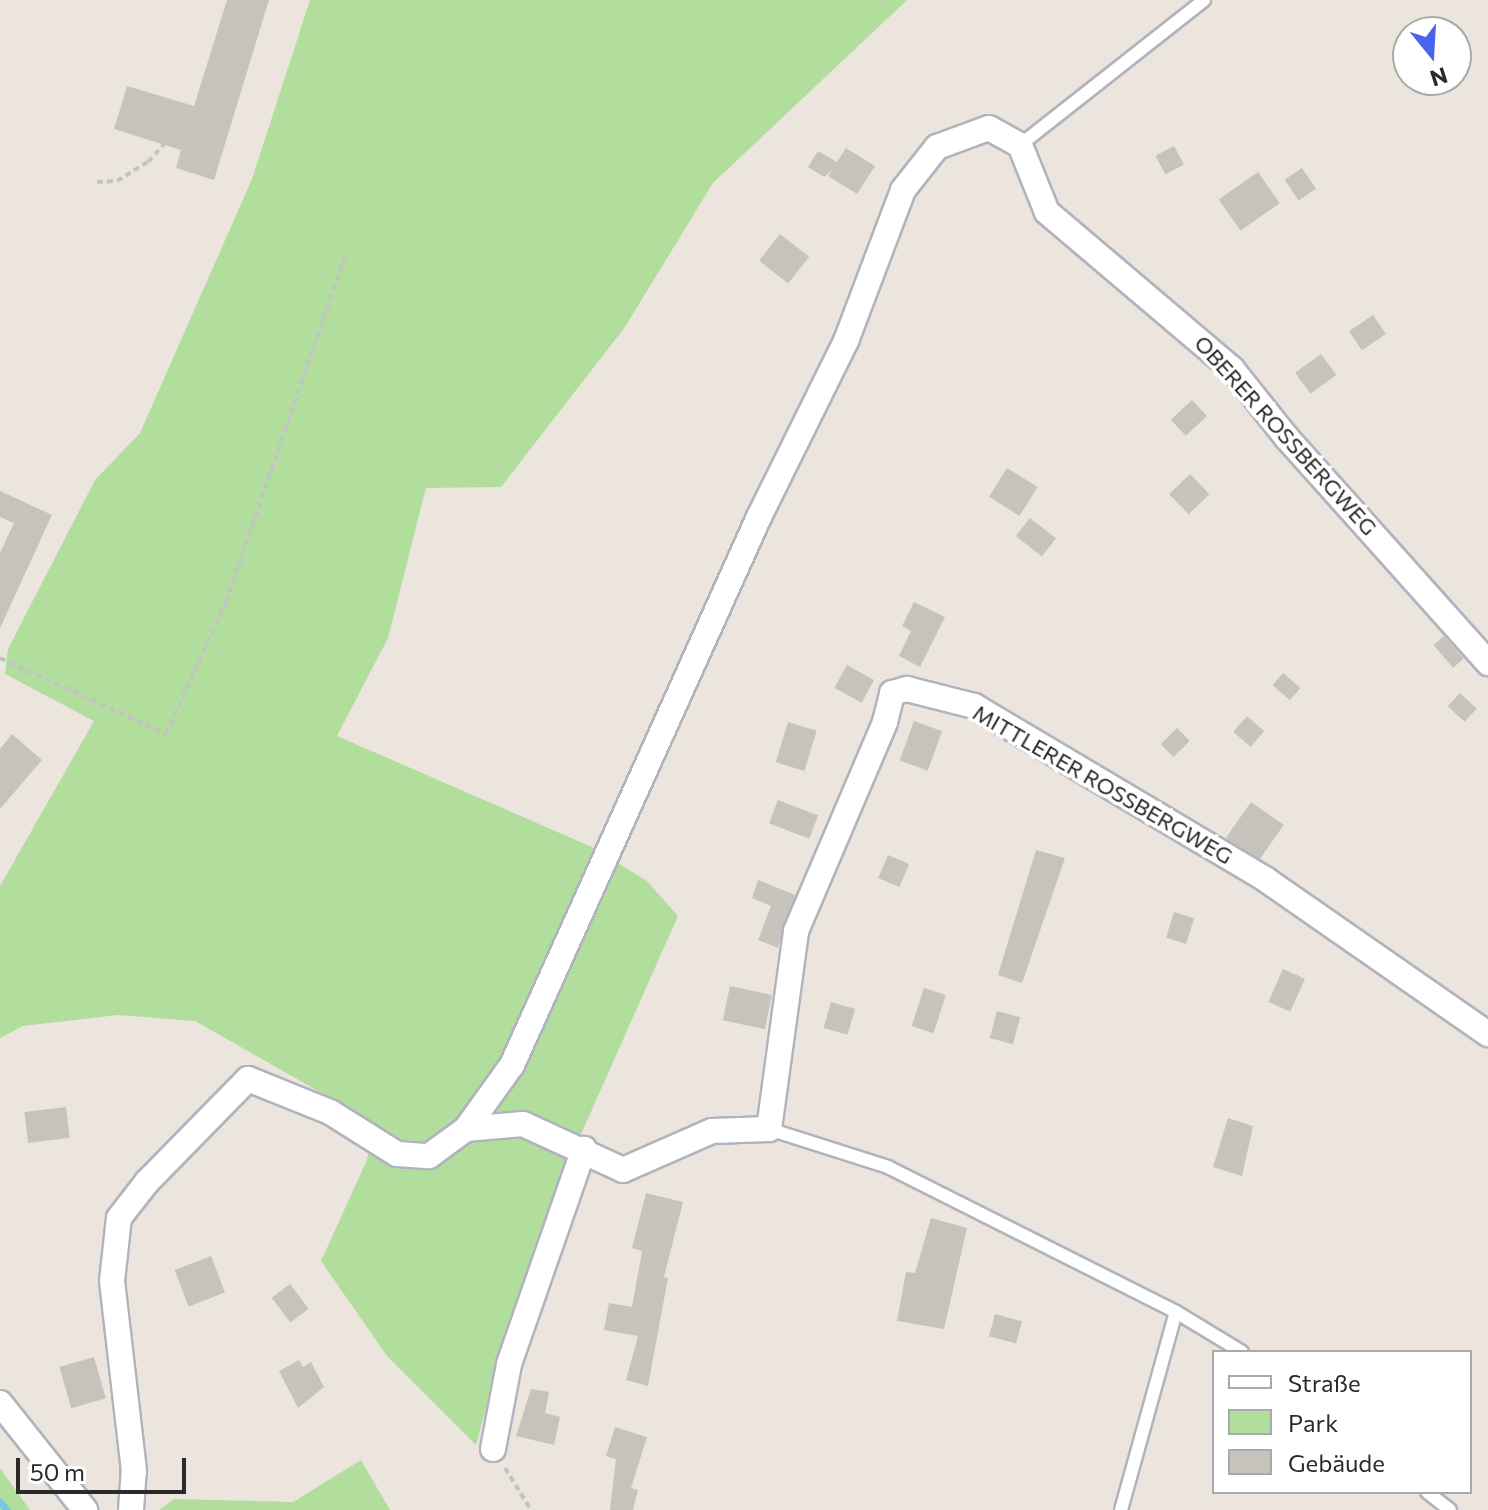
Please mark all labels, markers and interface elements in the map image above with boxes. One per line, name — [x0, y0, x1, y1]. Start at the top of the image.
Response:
north arrow — [1392, 16, 1472, 96]
text: N — [1427, 62, 1451, 93]
street label: OBERER ROSSBERGWEG — [1189, 330, 1383, 540]
street label: MITTLERER ROSSBERGWEG — [969, 699, 1237, 869]
legend — [1212, 1350, 1472, 1494]
text: Straße — [1288, 1368, 1361, 1397]
text: Park — [1288, 1408, 1338, 1437]
scale bar — [20, 1442, 190, 1492]
text: Gebäude — [1288, 1448, 1385, 1477]
text: 50 m — [30, 1457, 85, 1486]

